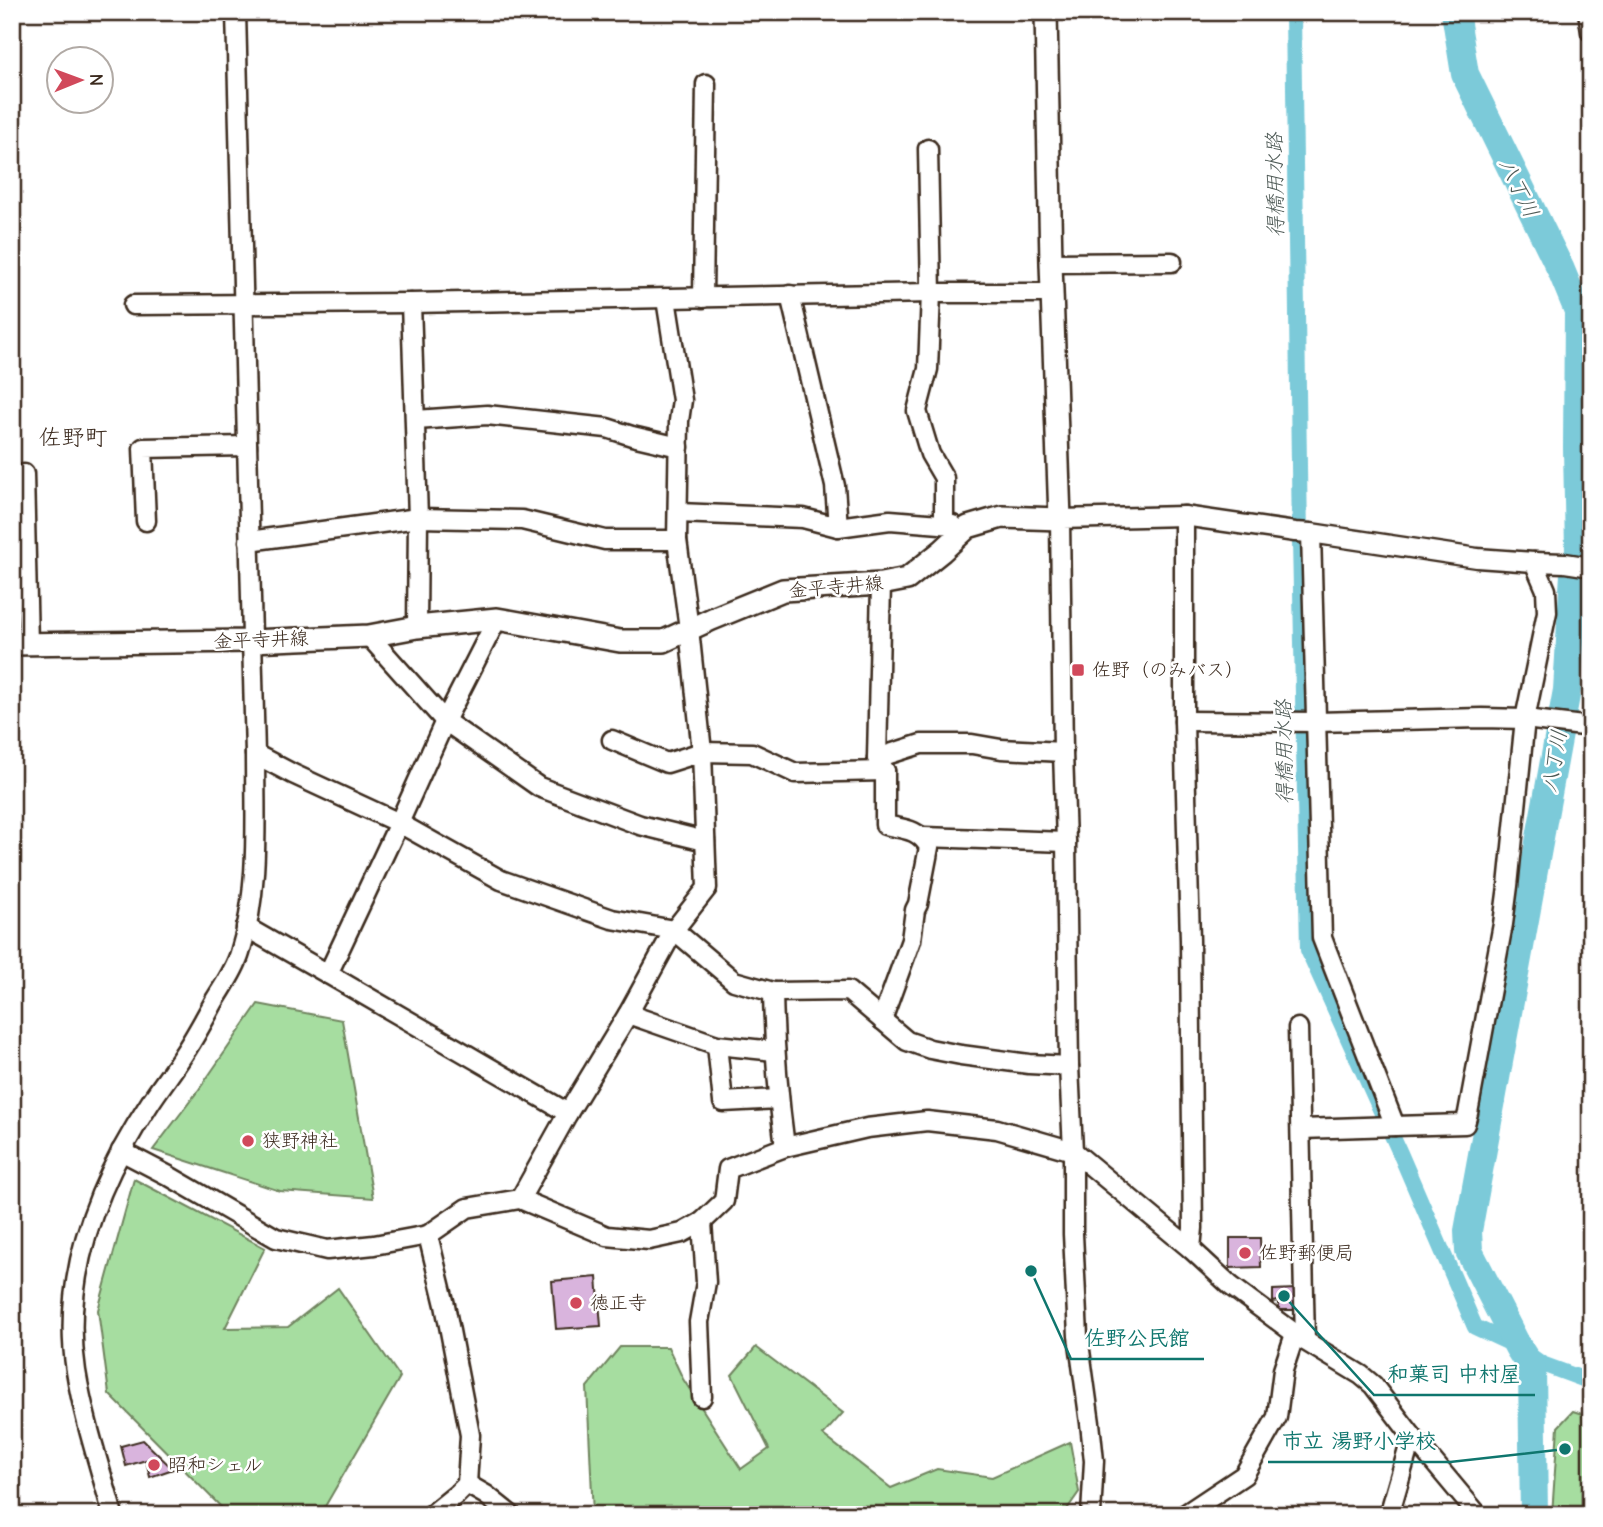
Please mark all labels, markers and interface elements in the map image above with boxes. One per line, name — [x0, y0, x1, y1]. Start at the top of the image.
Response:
north arrow — [46, 46, 116, 116]
text: N — [85, 73, 107, 86]
water label: 得橋用水路 — [1262, 131, 1288, 238]
water label: 八丁川 — [1494, 154, 1544, 222]
district label: 佐野町 — [39, 424, 108, 451]
street label: 金平寺井線 — [788, 572, 884, 602]
street label: 金平寺井線 — [213, 627, 309, 653]
place label: 佐野（のみバス） — [1092, 659, 1244, 681]
marker: 佐野（のみバス） — [1070, 662, 1086, 678]
water label: 得橋用水路 — [1271, 698, 1297, 805]
water label: 八丁川 — [1537, 728, 1571, 794]
place label: 狭野神社 — [262, 1130, 338, 1152]
marker: 狭野神社 — [240, 1133, 256, 1149]
place label: 佐野郵便局 — [1259, 1242, 1354, 1264]
marker: 佐野郵便局 — [1237, 1245, 1253, 1261]
place label: 徳正寺 — [590, 1292, 647, 1314]
marker: 徳正寺 — [568, 1295, 584, 1311]
callout: 佐野公民館 — [1071, 1317, 1204, 1359]
text: 佐野公民館 — [1085, 1326, 1190, 1350]
callout: 和菓司 中村屋 — [1374, 1353, 1535, 1395]
text: 和菓司 中村屋 — [1387, 1362, 1521, 1386]
callout: 市立 湯野小学校 — [1268, 1420, 1450, 1462]
text: 市立 湯野小学校 — [1282, 1429, 1436, 1453]
place label: 昭和シェル — [168, 1454, 263, 1476]
marker: 昭和シェル — [146, 1457, 162, 1473]

